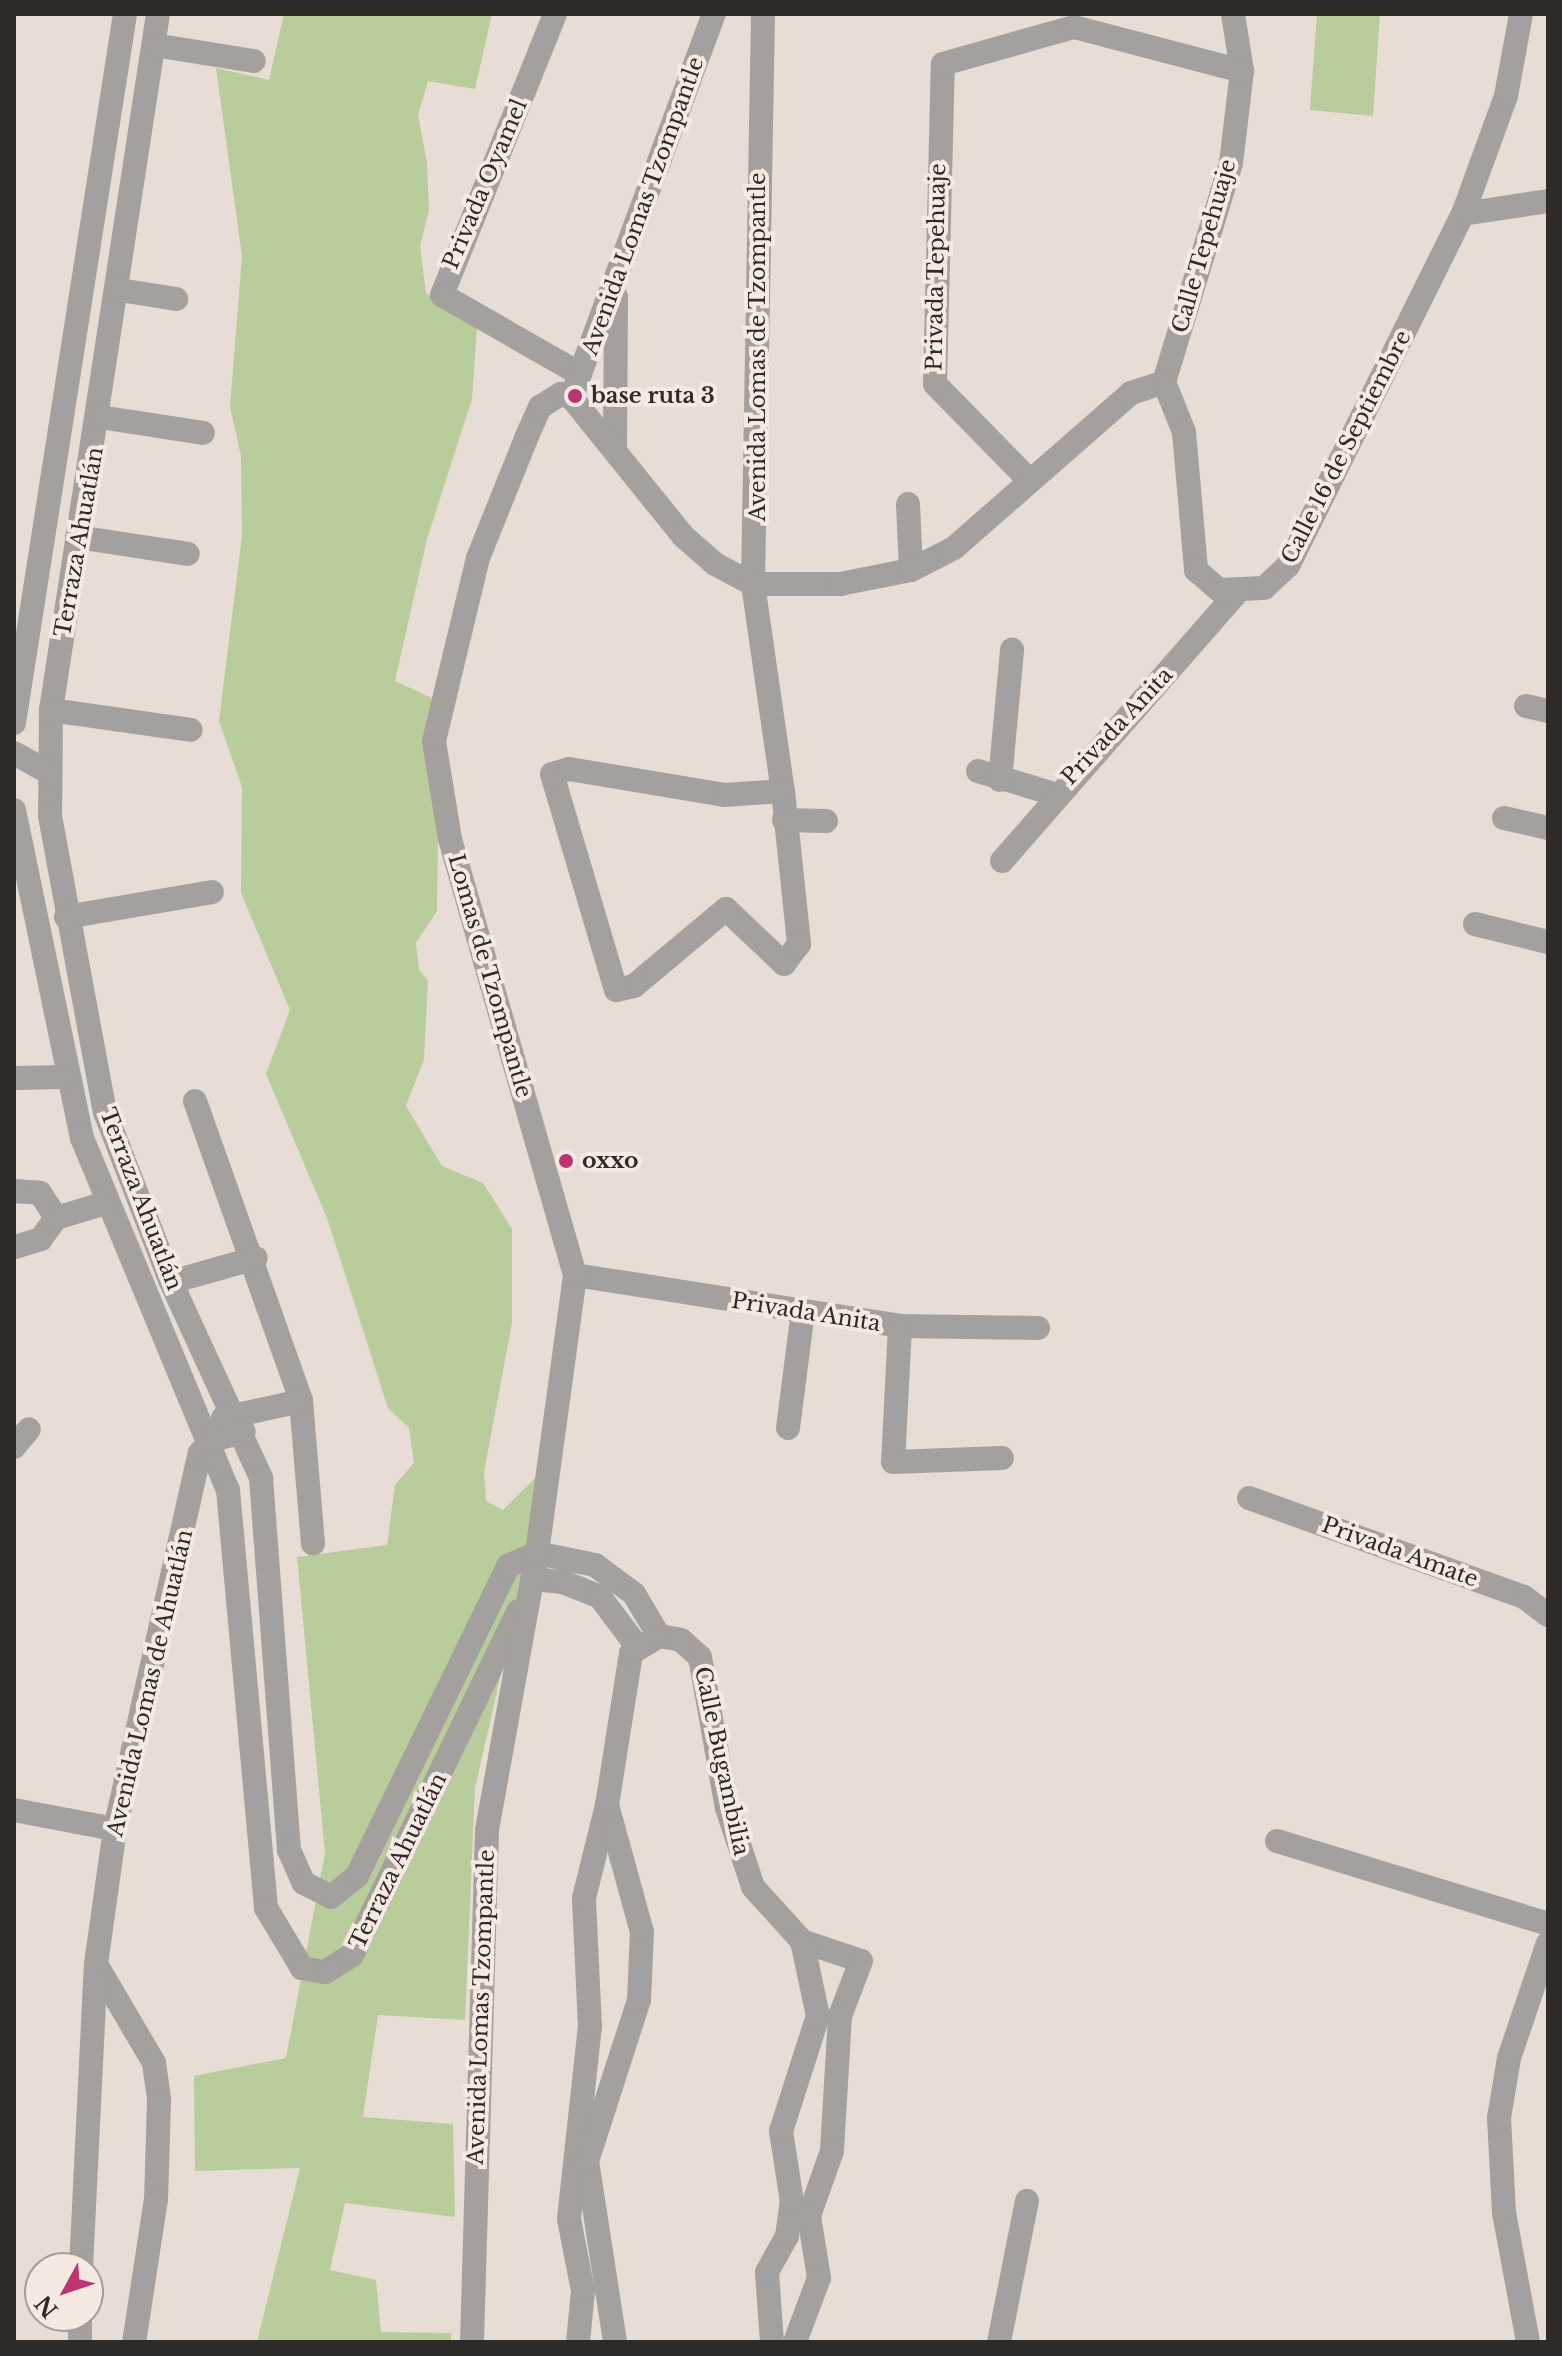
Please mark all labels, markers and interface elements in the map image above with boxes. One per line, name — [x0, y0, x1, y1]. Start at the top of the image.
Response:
street label: Avenida Lomas Tzompantle — [576, 53, 710, 359]
street label: Privada Oyamel — [437, 95, 533, 273]
street label: Calle Tepehuaje — [1167, 156, 1241, 336]
street label: Privada Tepehuaje — [921, 163, 951, 371]
street label: Avenida Lomas de Tzompantle — [745, 172, 771, 522]
street label: Calle 16 de Septiembre — [1276, 326, 1416, 568]
place label: base ruta 3 — [591, 383, 715, 409]
marker: base ruta 3 — [566, 387, 584, 405]
street label: Terraza Ahuatlán — [49, 444, 109, 640]
street label: Privada Anita — [1056, 661, 1178, 791]
street label: Lomas de Tzompantle — [442, 851, 538, 1101]
street label: Terraza Ahuatlán — [94, 1104, 188, 1294]
place label: oxxo — [582, 1148, 639, 1174]
marker: oxxo — [557, 1152, 575, 1170]
street label: Privada Anita — [729, 1287, 883, 1337]
street label: Privada Amate — [1318, 1511, 1482, 1593]
street label: Avenida Lomas de Ahuatlán — [102, 1526, 198, 1840]
street label: Calle Bugambilia — [689, 1664, 755, 1858]
street label: Terraza Ahuatlán — [344, 1768, 452, 1954]
street label: Avenida Lomas Tzompantle — [462, 1848, 500, 2166]
north arrow — [24, 2252, 104, 2332]
text: N — [30, 2290, 64, 2323]

